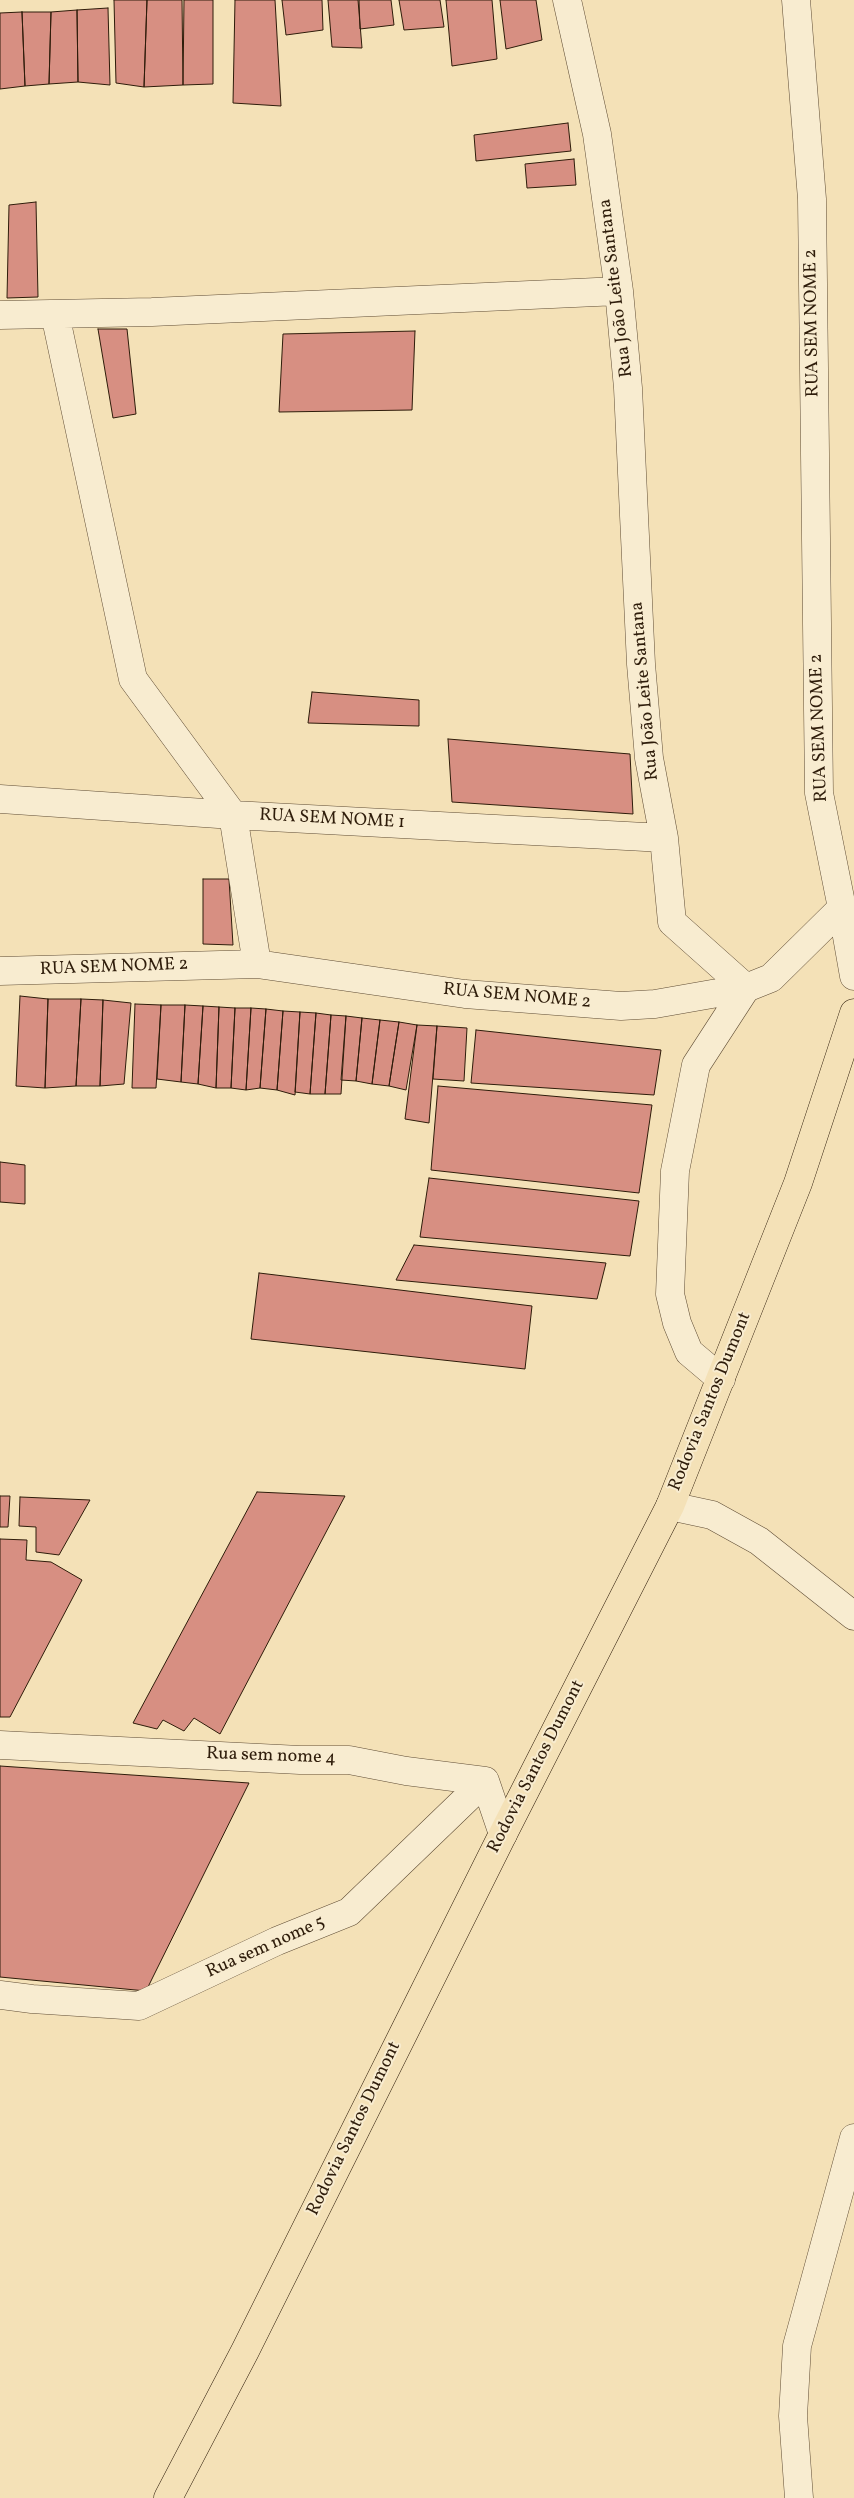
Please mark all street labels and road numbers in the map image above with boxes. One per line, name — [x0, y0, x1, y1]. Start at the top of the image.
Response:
street label: Rua João Leite Santana — [595, 198, 639, 378]
street label: RUA SEM NOME 2 — [801, 249, 825, 397]
street label: Rua João Leite Santana — [627, 601, 665, 781]
street label: RUA SEM NOME 2 — [807, 653, 833, 803]
street label: RUA SEM NOME 1 — [259, 805, 405, 835]
street label: RUA SEM NOME 2 — [39, 955, 189, 981]
street label: RUA SEM NOME 2 — [442, 980, 592, 1014]
street label: Rodovia Santos Dumont — [665, 1309, 757, 1495]
street label: Rodovia Santos Dumont — [484, 1677, 590, 1857]
street label: Rua sem nome 4 — [206, 1744, 336, 1770]
street label: Rua sem nome 5 — [203, 1912, 329, 1984]
street label: Rodovia Santos Dumont — [303, 2038, 407, 2220]

